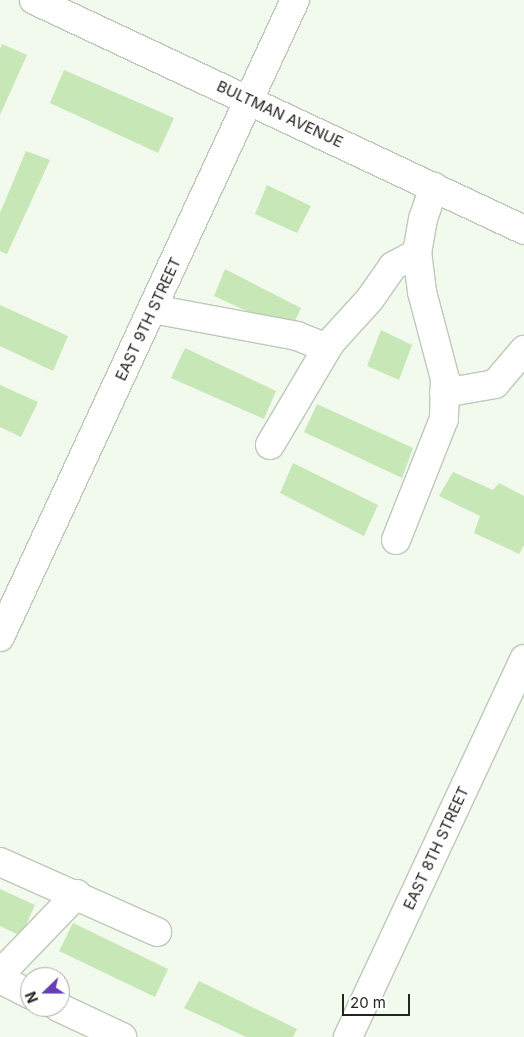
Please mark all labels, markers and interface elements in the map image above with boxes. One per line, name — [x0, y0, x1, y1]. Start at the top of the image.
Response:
street label: BULTMAN AVENUE — [214, 77, 346, 151]
street label: EAST 9TH STREET — [112, 255, 184, 383]
street label: EAST 8TH STREET — [400, 784, 472, 912]
north arrow — [20, 967, 70, 1017]
scale bar — [344, 984, 412, 1016]
text: N — [22, 989, 41, 1006]
text: 20 m — [350, 993, 386, 1012]

